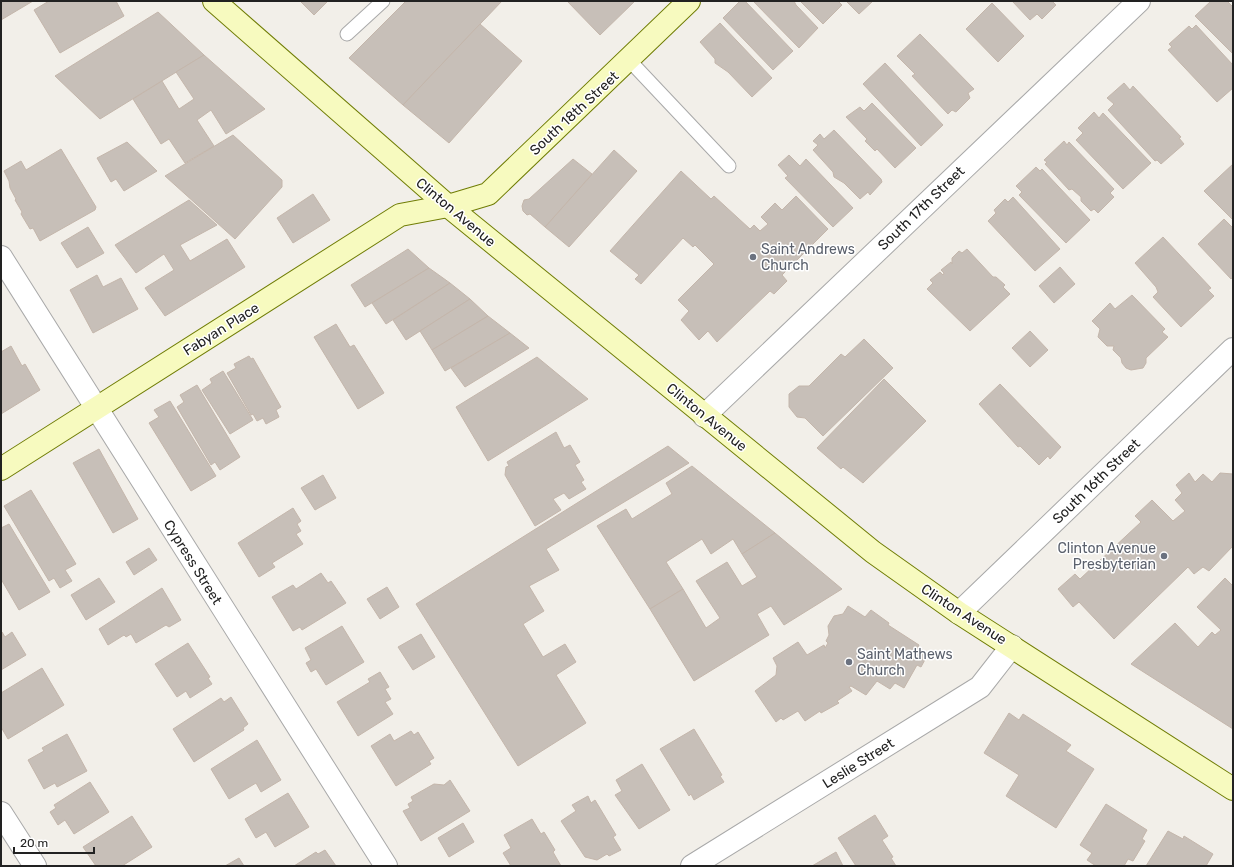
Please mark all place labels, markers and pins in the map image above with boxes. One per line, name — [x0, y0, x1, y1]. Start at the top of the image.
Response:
place label: Saint Andrews Church — [761, 241, 855, 274]
marker: Saint Andrews Church — [748, 252, 758, 262]
place label: Clinton Avenue Presbyterian — [1057, 540, 1156, 573]
marker: Clinton Avenue Presbyterian — [1159, 551, 1169, 561]
place label: Saint Mathews Church — [857, 646, 953, 679]
marker: Saint Mathews Church — [844, 657, 854, 667]

